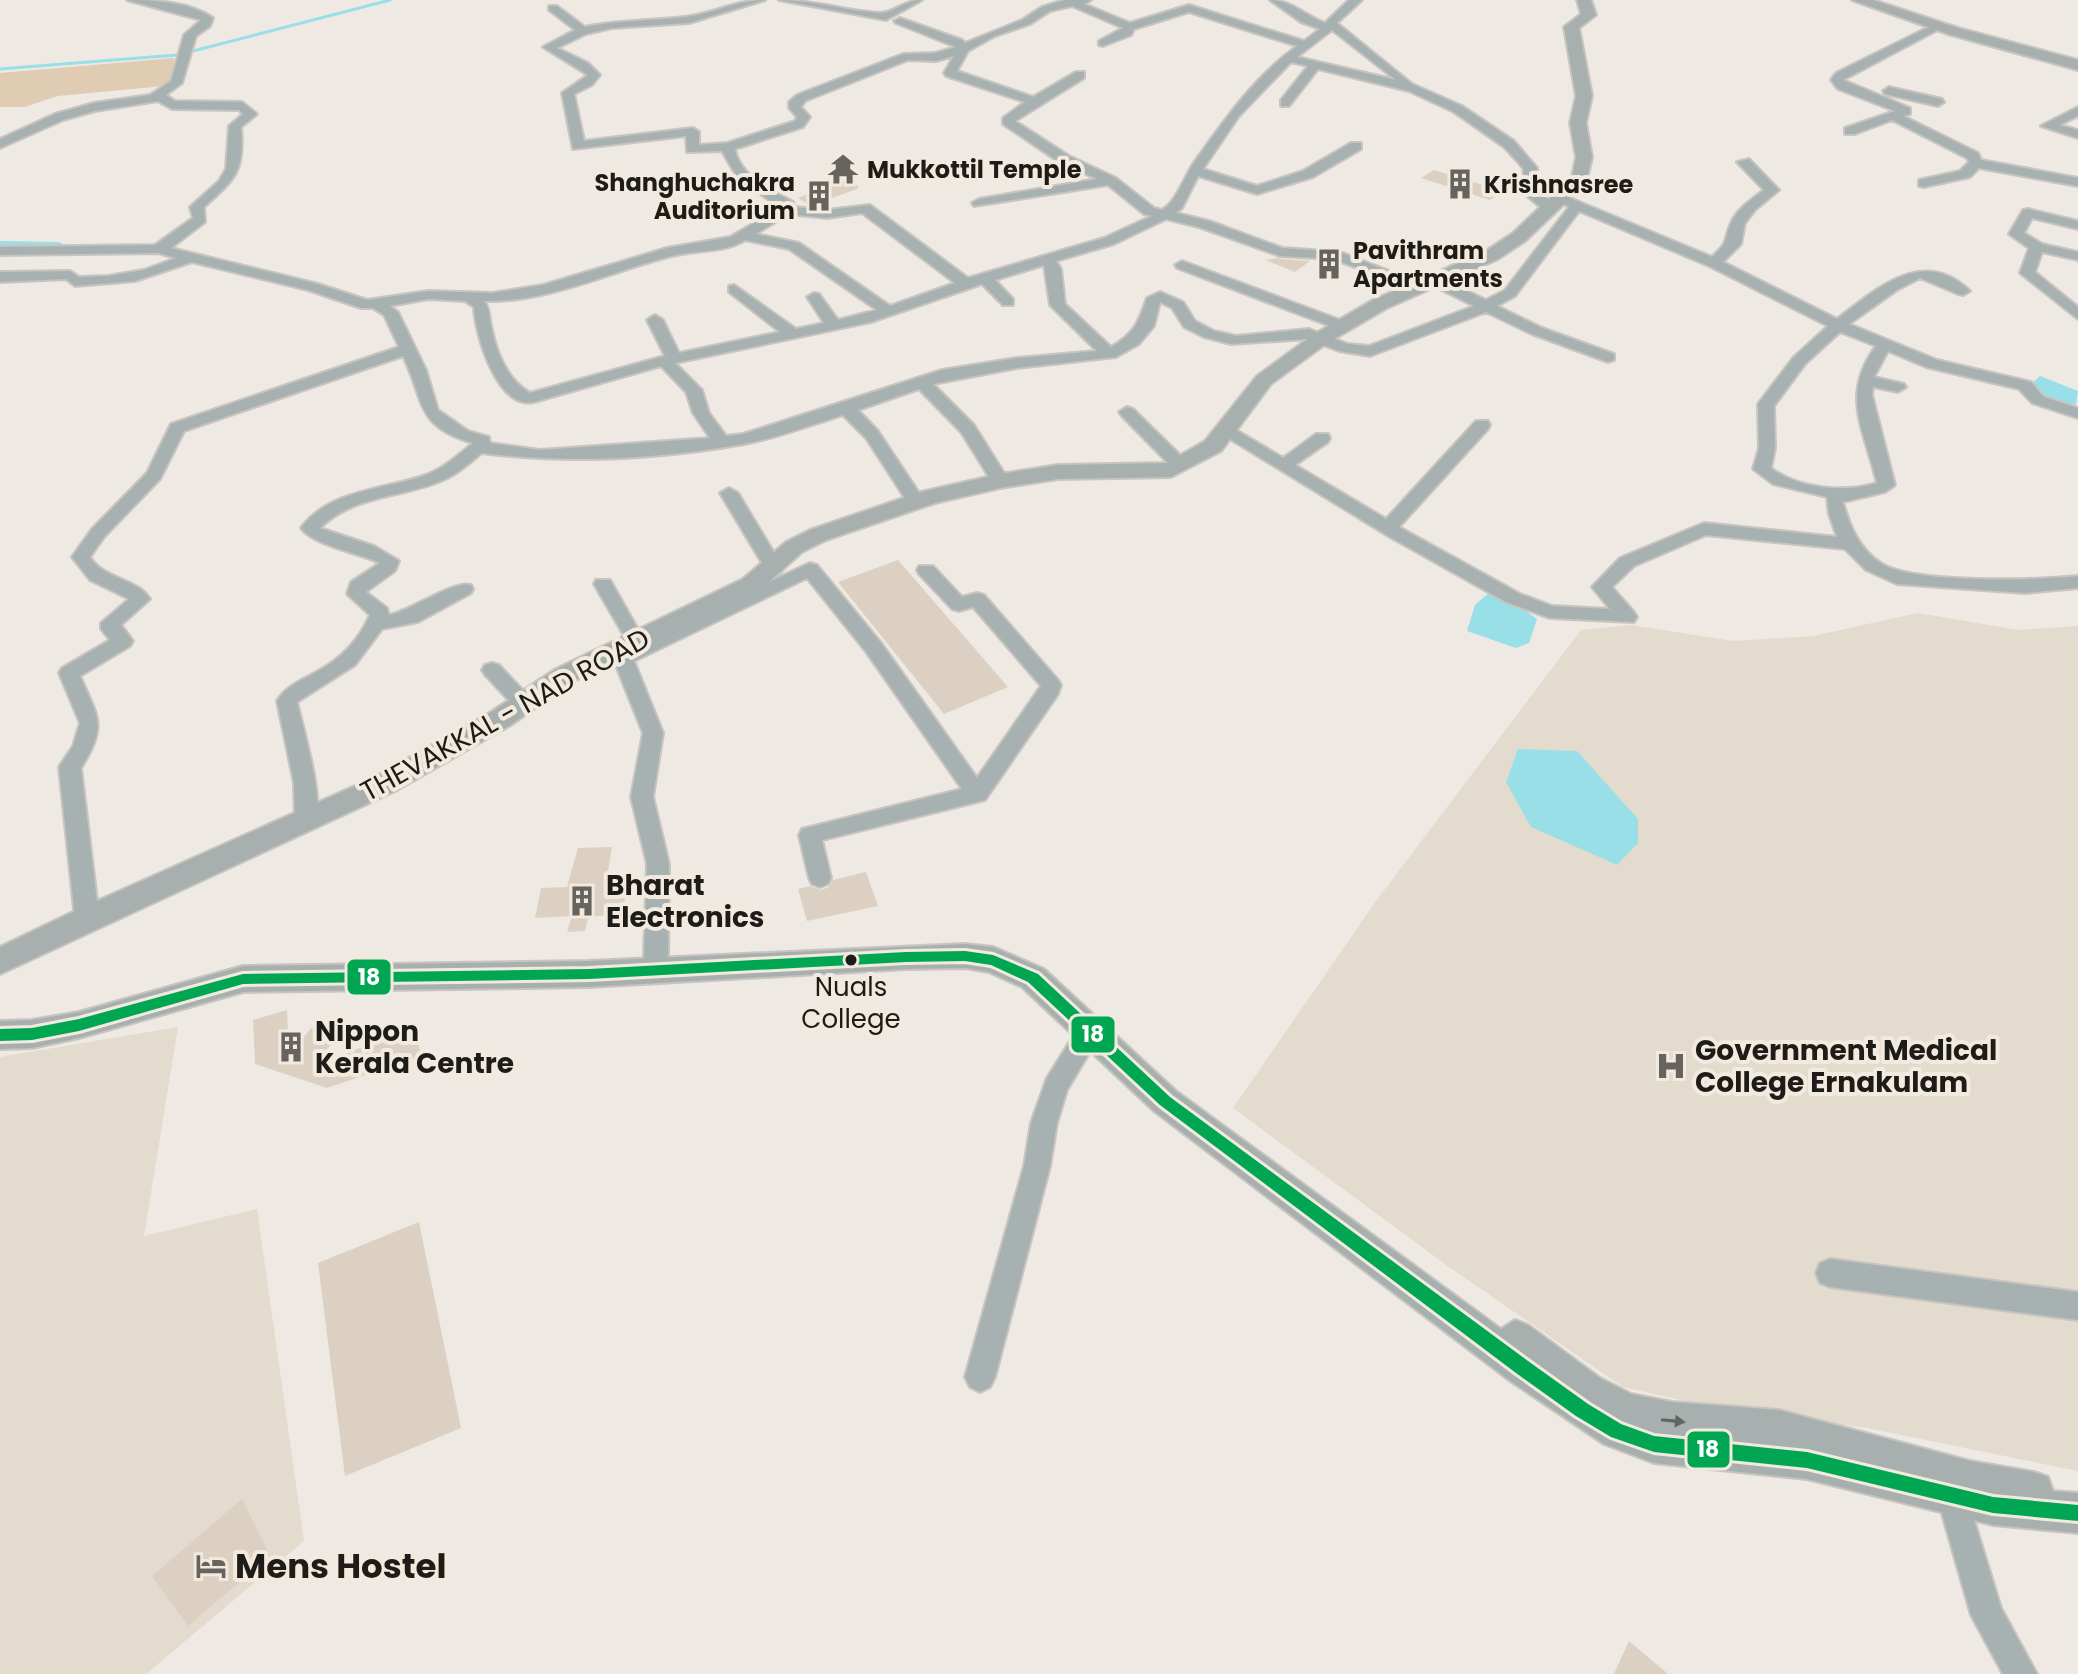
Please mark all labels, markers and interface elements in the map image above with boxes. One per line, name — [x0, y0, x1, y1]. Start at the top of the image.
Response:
temple icon: Mukkottil Temple — [826, 152, 860, 186]
place label: Mukkottil Temple — [867, 153, 1082, 186]
place label: Shanghuchakra Auditorium — [595, 166, 795, 227]
building icon: Krishnasree — [1443, 167, 1477, 201]
place label: Krishnasree — [1484, 168, 1634, 201]
building icon: Shanghuchakra Auditorium — [802, 179, 836, 213]
place label: Pavithram Apartments — [1353, 234, 1503, 295]
building icon: Pavithram Apartments — [1312, 247, 1346, 281]
street label: THEVAKKAL - NAD ROAD — [353, 619, 657, 811]
place label: Bharat Electronics — [606, 866, 764, 937]
building icon: Bharat Electronics — [565, 884, 599, 918]
marker: Nuals College — [843, 952, 859, 968]
line badge: 18 — [346, 958, 392, 996]
text: 18 — [358, 962, 380, 993]
place label: Nuals College — [801, 969, 901, 1037]
place label: Nippon Kerala Centre — [315, 1012, 514, 1083]
line badge: 18 — [1070, 1015, 1116, 1054]
text: 18 — [1082, 1019, 1104, 1050]
building icon: Nippon Kerala Centre — [274, 1030, 308, 1064]
place label: Government Medical College Ernakulam — [1695, 1031, 1997, 1102]
hospital icon: Government Medical College Ernakulam — [1654, 1049, 1688, 1083]
one-way arrow — [1661, 1415, 1686, 1428]
line badge: 18 — [1686, 1430, 1731, 1469]
text: 18 — [1697, 1434, 1719, 1465]
place label: Mens Hostel — [235, 1542, 447, 1590]
hotel icon: Mens Hostel — [194, 1549, 228, 1583]

